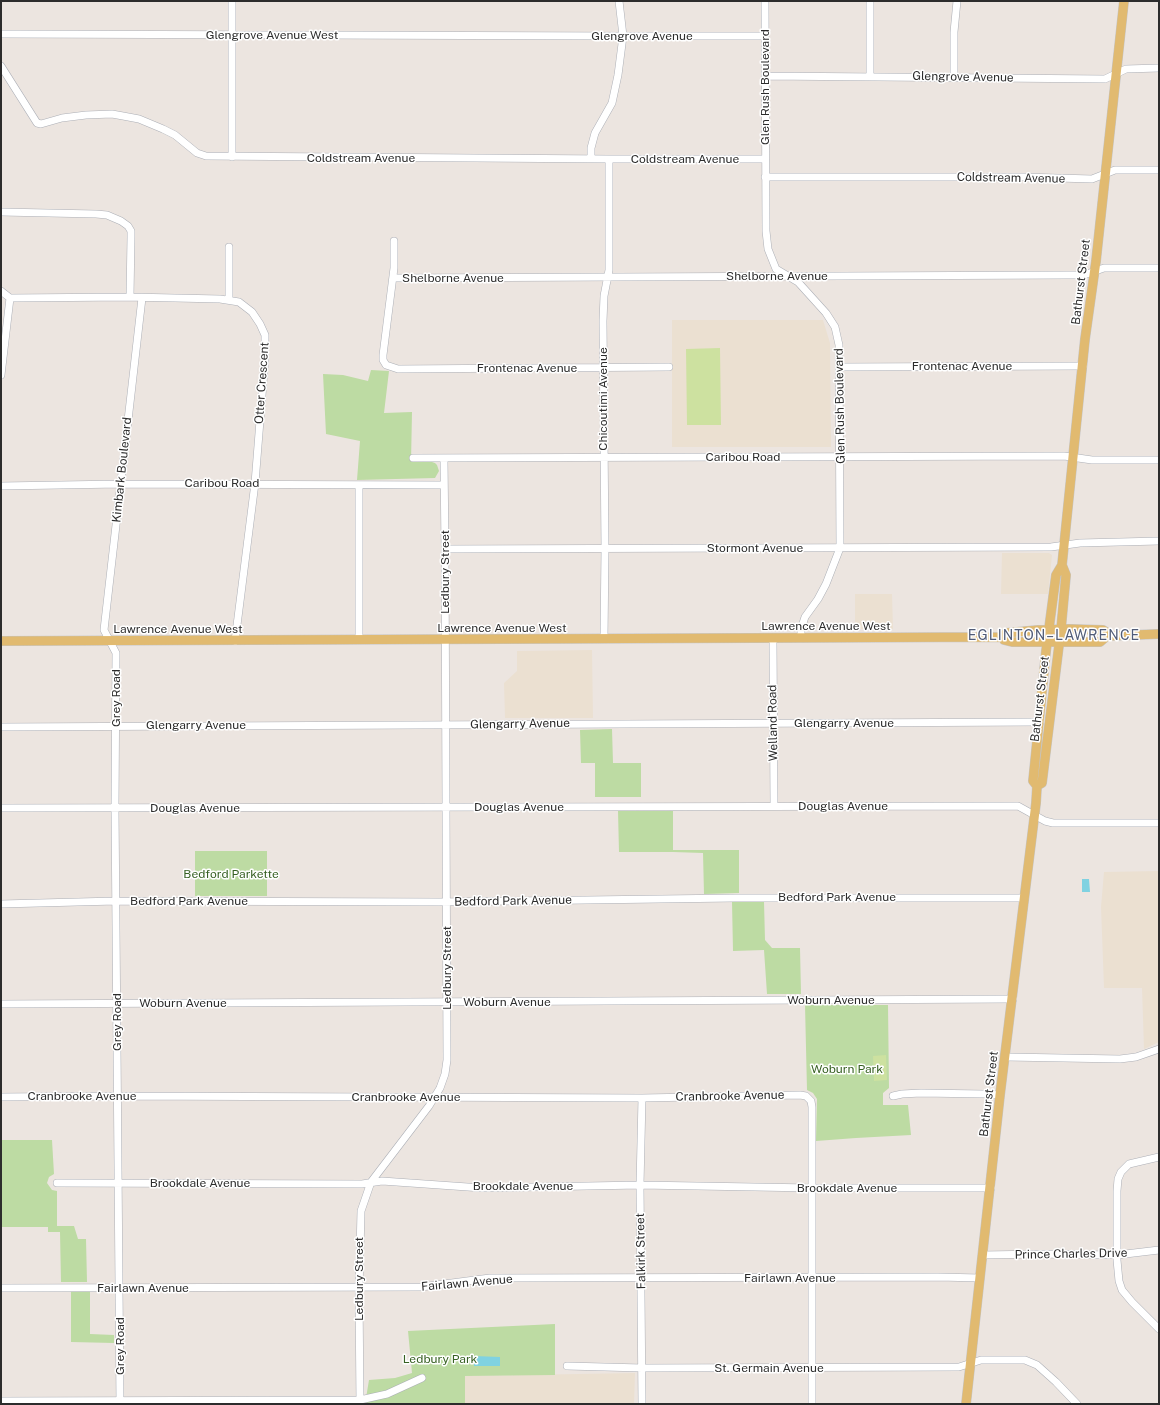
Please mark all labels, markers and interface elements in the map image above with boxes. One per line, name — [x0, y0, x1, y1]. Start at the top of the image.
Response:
street label: Glengrove Avenue West — [206, 28, 338, 42]
street label: Glengrove Avenue — [591, 29, 693, 43]
street label: Glen Rush Boulevard — [758, 29, 772, 145]
street label: Glengrove Avenue — [912, 69, 1014, 85]
street label: Coldstream Avenue — [307, 151, 415, 165]
street label: Coldstream Avenue — [631, 152, 739, 166]
street label: Coldstream Avenue — [957, 170, 1065, 186]
street label: Bathurst Street — [1069, 238, 1093, 326]
street label: Shelborne Avenue — [726, 269, 828, 283]
street label: Shelborne Avenue — [402, 271, 504, 285]
street label: Otter Crescent — [252, 342, 272, 424]
street label: Chicoutimi Avenue — [596, 347, 610, 451]
street label: Glen Rush Boulevard — [832, 348, 848, 464]
street label: Frontenac Avenue — [912, 359, 1012, 373]
street label: Frontenac Avenue — [477, 361, 577, 375]
street label: Kimbark Boulevard — [109, 417, 135, 523]
street label: Caribou Road — [706, 450, 780, 464]
street label: Caribou Road — [185, 476, 259, 490]
street label: Ledbury Street — [438, 530, 452, 614]
street label: Stormont Avenue — [707, 541, 803, 555]
street label: Lawrence Avenue West — [761, 619, 891, 633]
street label: Lawrence Avenue West — [437, 621, 567, 635]
street label: Lawrence Avenue West — [113, 622, 243, 636]
district label: EGLINTON–LAWRENCE — [968, 628, 1140, 644]
street label: Bathurst Street — [1028, 655, 1052, 743]
street label: Grey Road — [109, 669, 123, 727]
street label: Welland Road — [765, 684, 781, 762]
street label: Glengarry Avenue — [470, 716, 570, 732]
street label: Glengarry Avenue — [794, 716, 894, 730]
street label: Glengarry Avenue — [146, 718, 246, 732]
street label: Douglas Avenue — [798, 799, 888, 813]
street label: Douglas Avenue — [474, 800, 564, 814]
street label: Douglas Avenue — [150, 801, 240, 815]
park label: Bedford Parkette — [183, 867, 279, 881]
street label: Bedford Park Avenue — [778, 890, 896, 904]
street label: Bedford Park Avenue — [454, 893, 572, 909]
street label: Bedford Park Avenue — [130, 894, 248, 908]
street label: Ledbury Street — [440, 926, 454, 1010]
street label: Grey Road — [110, 993, 124, 1051]
street label: Woburn Avenue — [787, 993, 875, 1007]
street label: Woburn Avenue — [463, 995, 551, 1009]
street label: Woburn Avenue — [139, 996, 227, 1010]
street label: Bathurst Street — [977, 1050, 1001, 1138]
park label: Woburn Park — [811, 1062, 883, 1076]
street label: Cranbrooke Avenue — [675, 1088, 785, 1104]
street label: Cranbrooke Avenue — [27, 1089, 137, 1103]
street label: Cranbrooke Avenue — [351, 1090, 461, 1104]
street label: Brookdale Avenue — [150, 1176, 250, 1190]
street label: Brookdale Avenue — [473, 1179, 573, 1193]
street label: Brookdale Avenue — [797, 1181, 897, 1195]
street label: Falkirk Street — [633, 1213, 649, 1289]
street label: Ledbury Street — [352, 1237, 366, 1321]
street label: Prince Charles Drive — [1014, 1246, 1128, 1262]
street label: Fairlawn Avenue — [744, 1271, 836, 1285]
street label: Fairlawn Avenue — [421, 1272, 513, 1294]
street label: Fairlawn Avenue — [97, 1281, 189, 1295]
street label: Grey Road — [113, 1317, 127, 1375]
park label: Ledbury Park — [403, 1352, 477, 1366]
street label: St. Germain Avenue — [714, 1361, 824, 1375]

